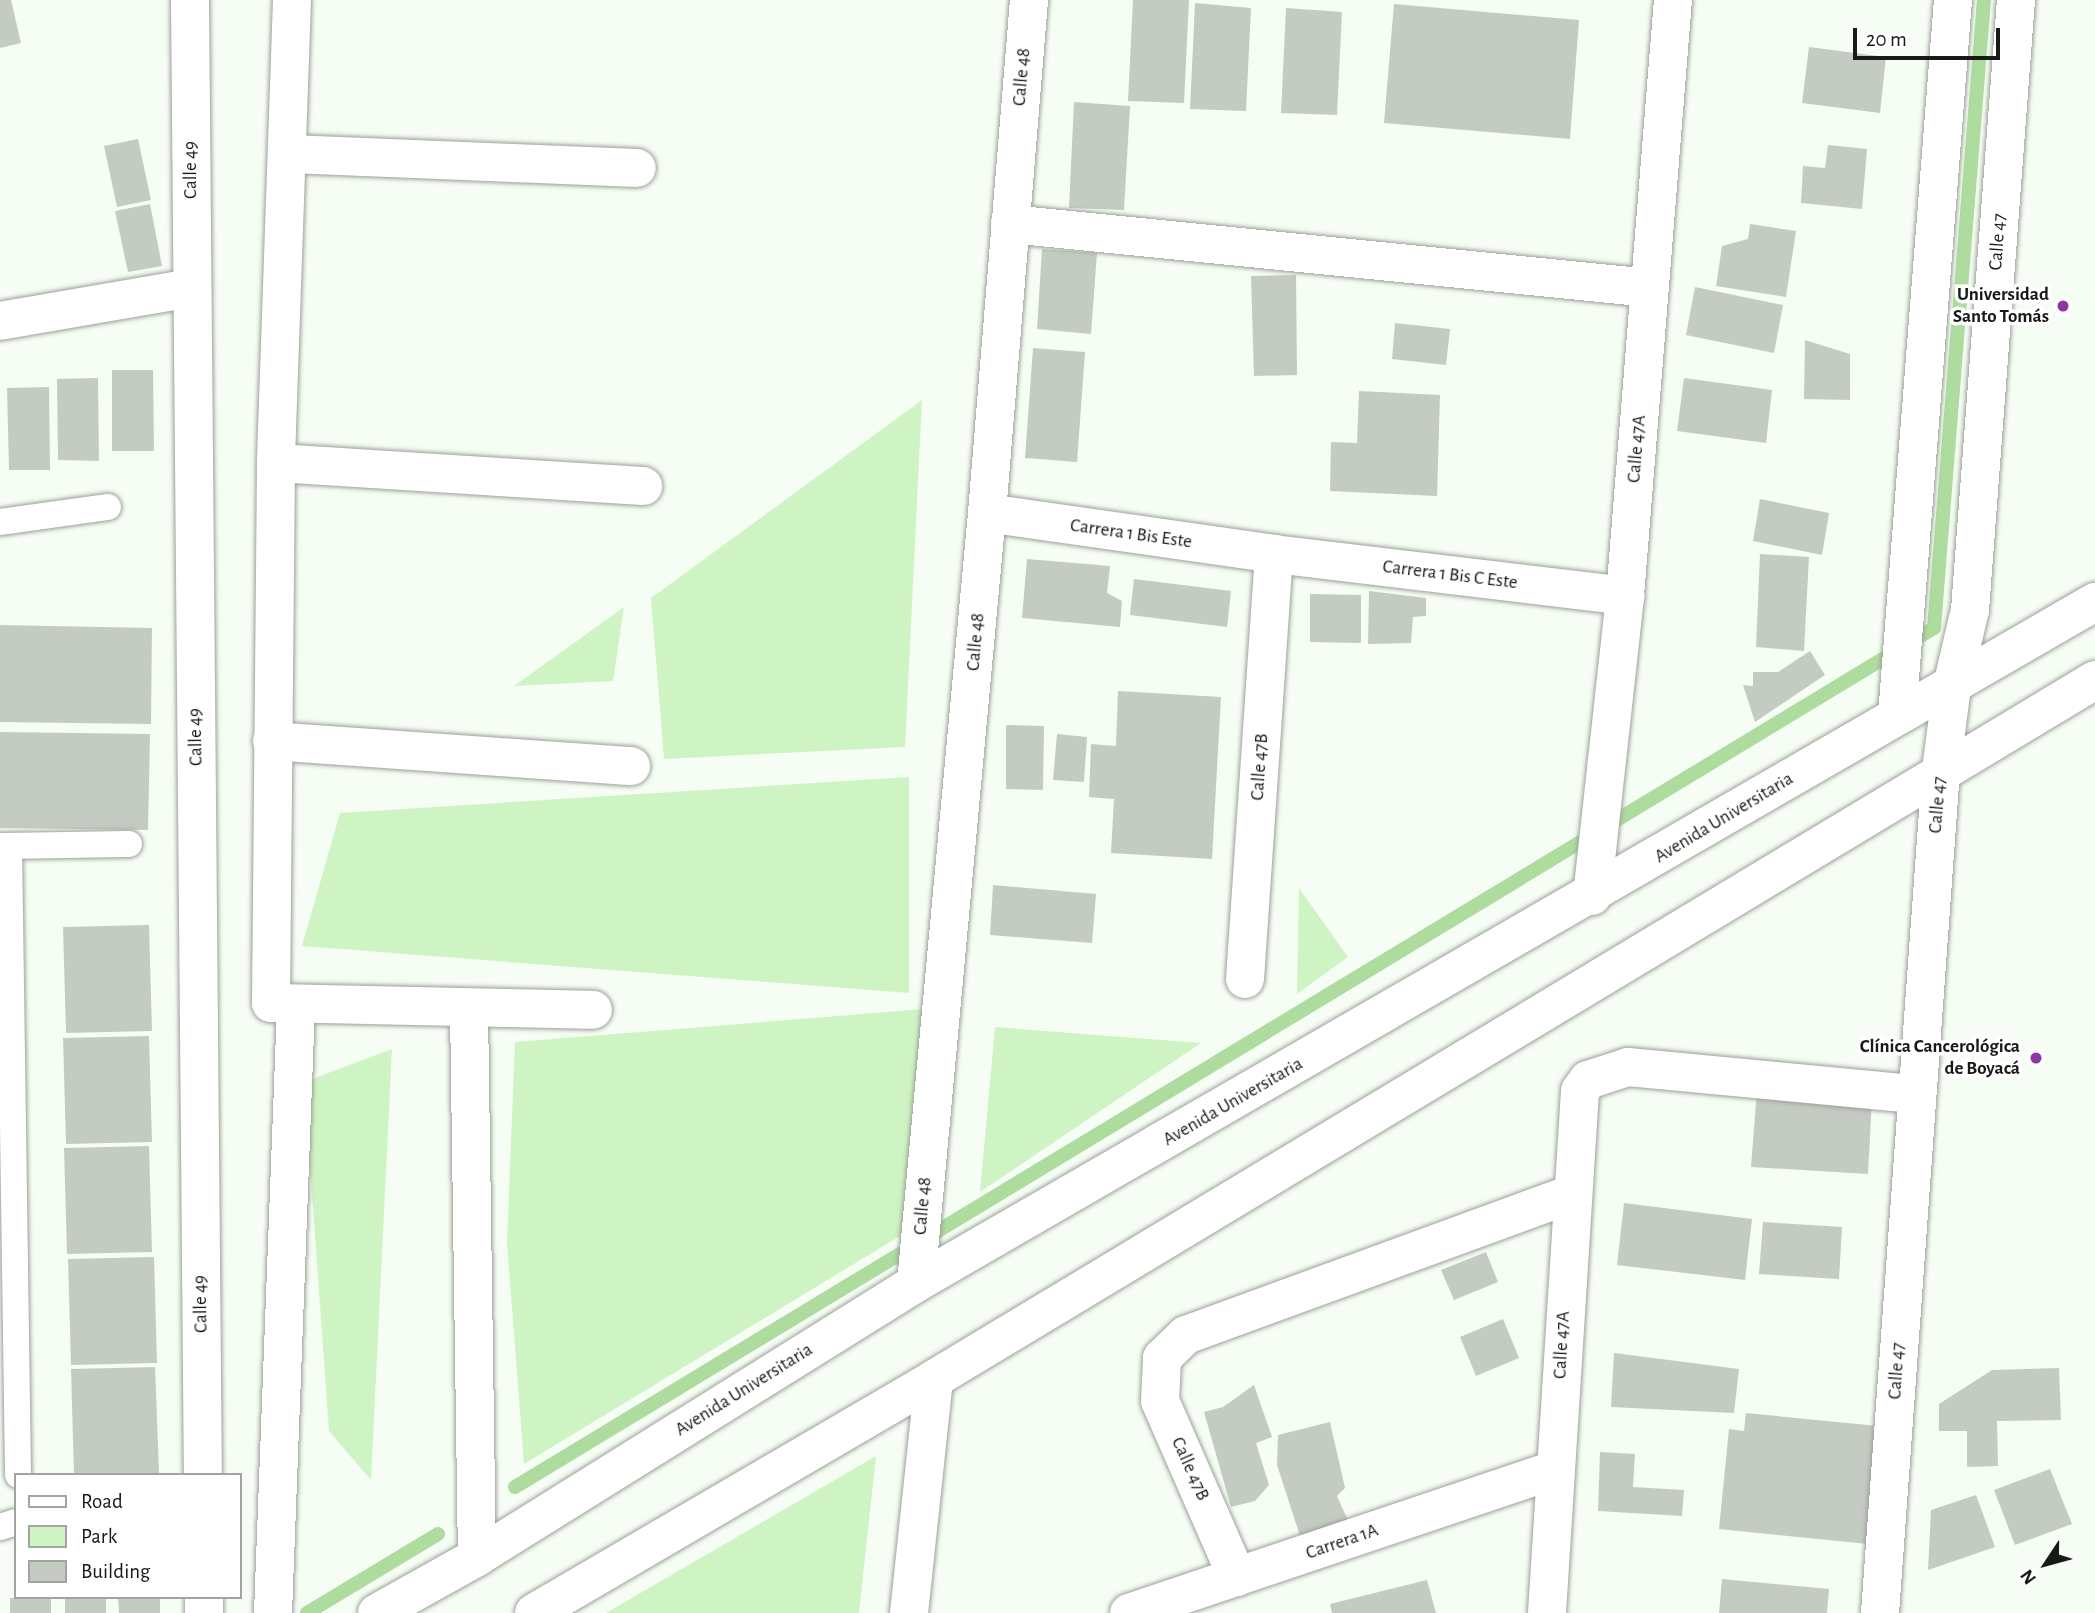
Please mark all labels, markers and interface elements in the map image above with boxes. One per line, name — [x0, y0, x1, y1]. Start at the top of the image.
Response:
scale bar — [1857, 14, 2004, 58]
text: 20 m — [1866, 29, 1907, 50]
street label: Calle 48 — [1008, 47, 1036, 107]
street label: Calle 49 — [180, 141, 202, 199]
street label: Calle 47 — [1985, 213, 2011, 271]
place label: Universidad Santo Tomás — [1953, 284, 2049, 328]
marker: Universidad Santo Tomás — [2055, 298, 2071, 314]
street label: Calle 47A — [1623, 414, 1651, 484]
street label: Carrera 1 Bis Este — [1069, 514, 1193, 554]
street label: Carrera 1 Bis C Este — [1381, 555, 1519, 595]
street label: Calle 48 — [962, 612, 990, 672]
street label: Calle 49 — [184, 708, 208, 766]
street label: Calle 47B — [1246, 733, 1274, 801]
street label: Avenida Universitaria — [1651, 768, 1797, 868]
street label: Calle 47 — [1924, 776, 1952, 834]
place label: Clínica Cancerológica de Boyacá — [1860, 1036, 2020, 1080]
marker: Clínica Cancerológica de Boyacá — [2026, 1048, 2046, 1068]
street label: Avenida Universitaria — [1159, 1053, 1307, 1151]
street label: Calle 48 — [909, 1176, 937, 1236]
street label: Calle 49 — [189, 1275, 213, 1333]
street label: Calle 47A — [1549, 1310, 1575, 1380]
street label: Avenida Universitaria — [671, 1339, 817, 1441]
street label: Calle 47 — [1884, 1342, 1910, 1400]
street label: Calle 47B — [1166, 1434, 1214, 1504]
legend — [14, 1473, 242, 1599]
text: Road — [81, 1491, 123, 1512]
street label: Carrera 1A — [1303, 1519, 1381, 1565]
text: Park — [81, 1526, 117, 1547]
north arrow — [2011, 1529, 2081, 1599]
text: Building — [81, 1561, 150, 1582]
text: N — [2017, 1566, 2040, 1588]

